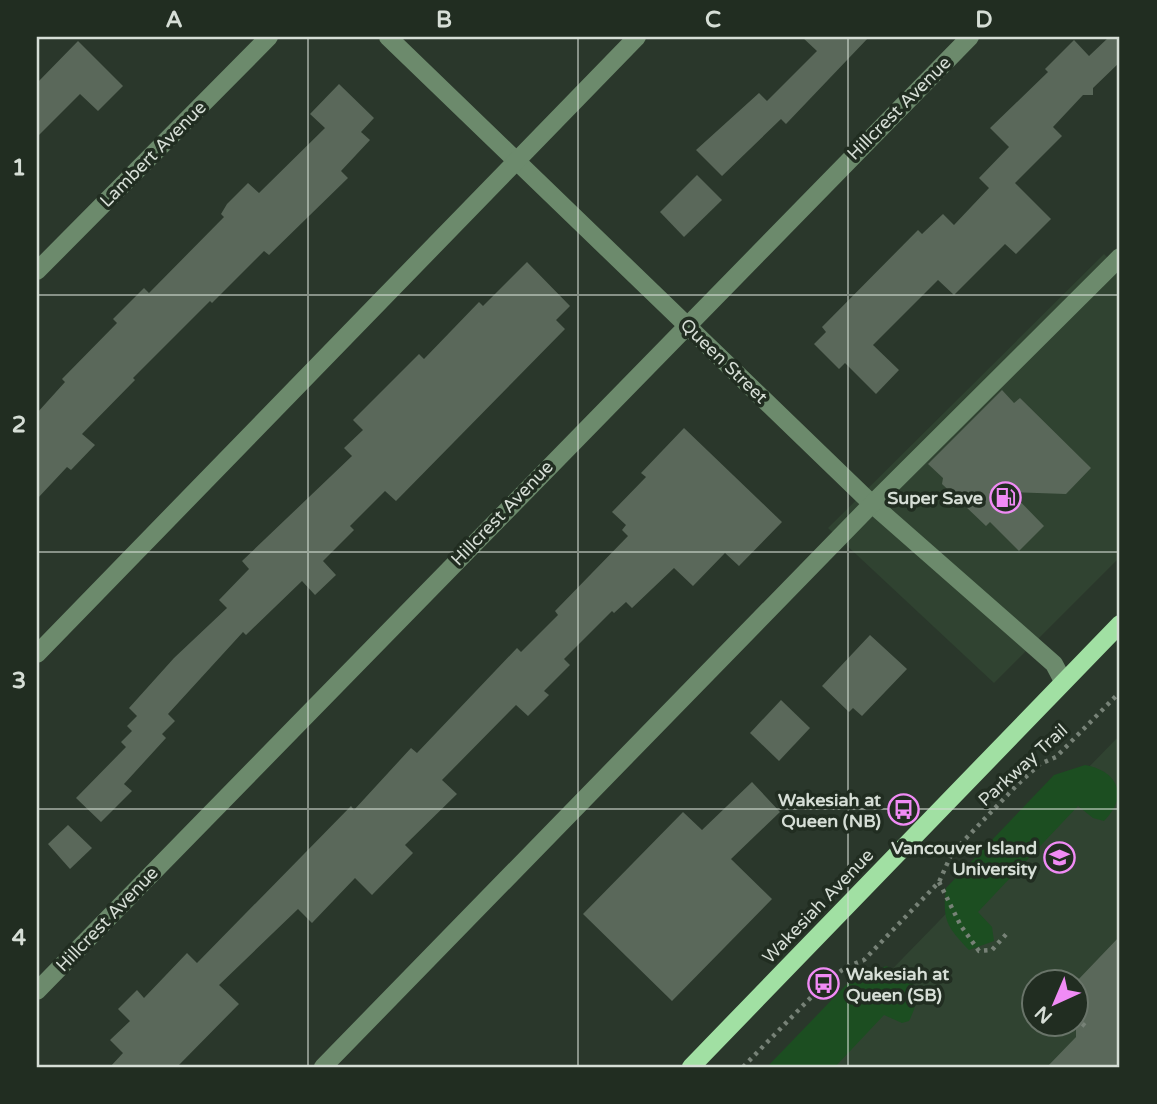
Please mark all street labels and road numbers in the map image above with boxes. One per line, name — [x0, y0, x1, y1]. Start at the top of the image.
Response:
street label: Hillcrest Avenue — [842, 51, 956, 165]
street label: Lambert Avenue — [95, 96, 211, 212]
street label: Queen Street — [676, 314, 772, 408]
street label: Hillcrest Avenue — [446, 456, 558, 570]
street label: Parkway Trail — [974, 719, 1072, 811]
street label: Wakesiah Avenue — [758, 844, 878, 968]
street label: Hillcrest Avenue — [51, 862, 163, 976]

